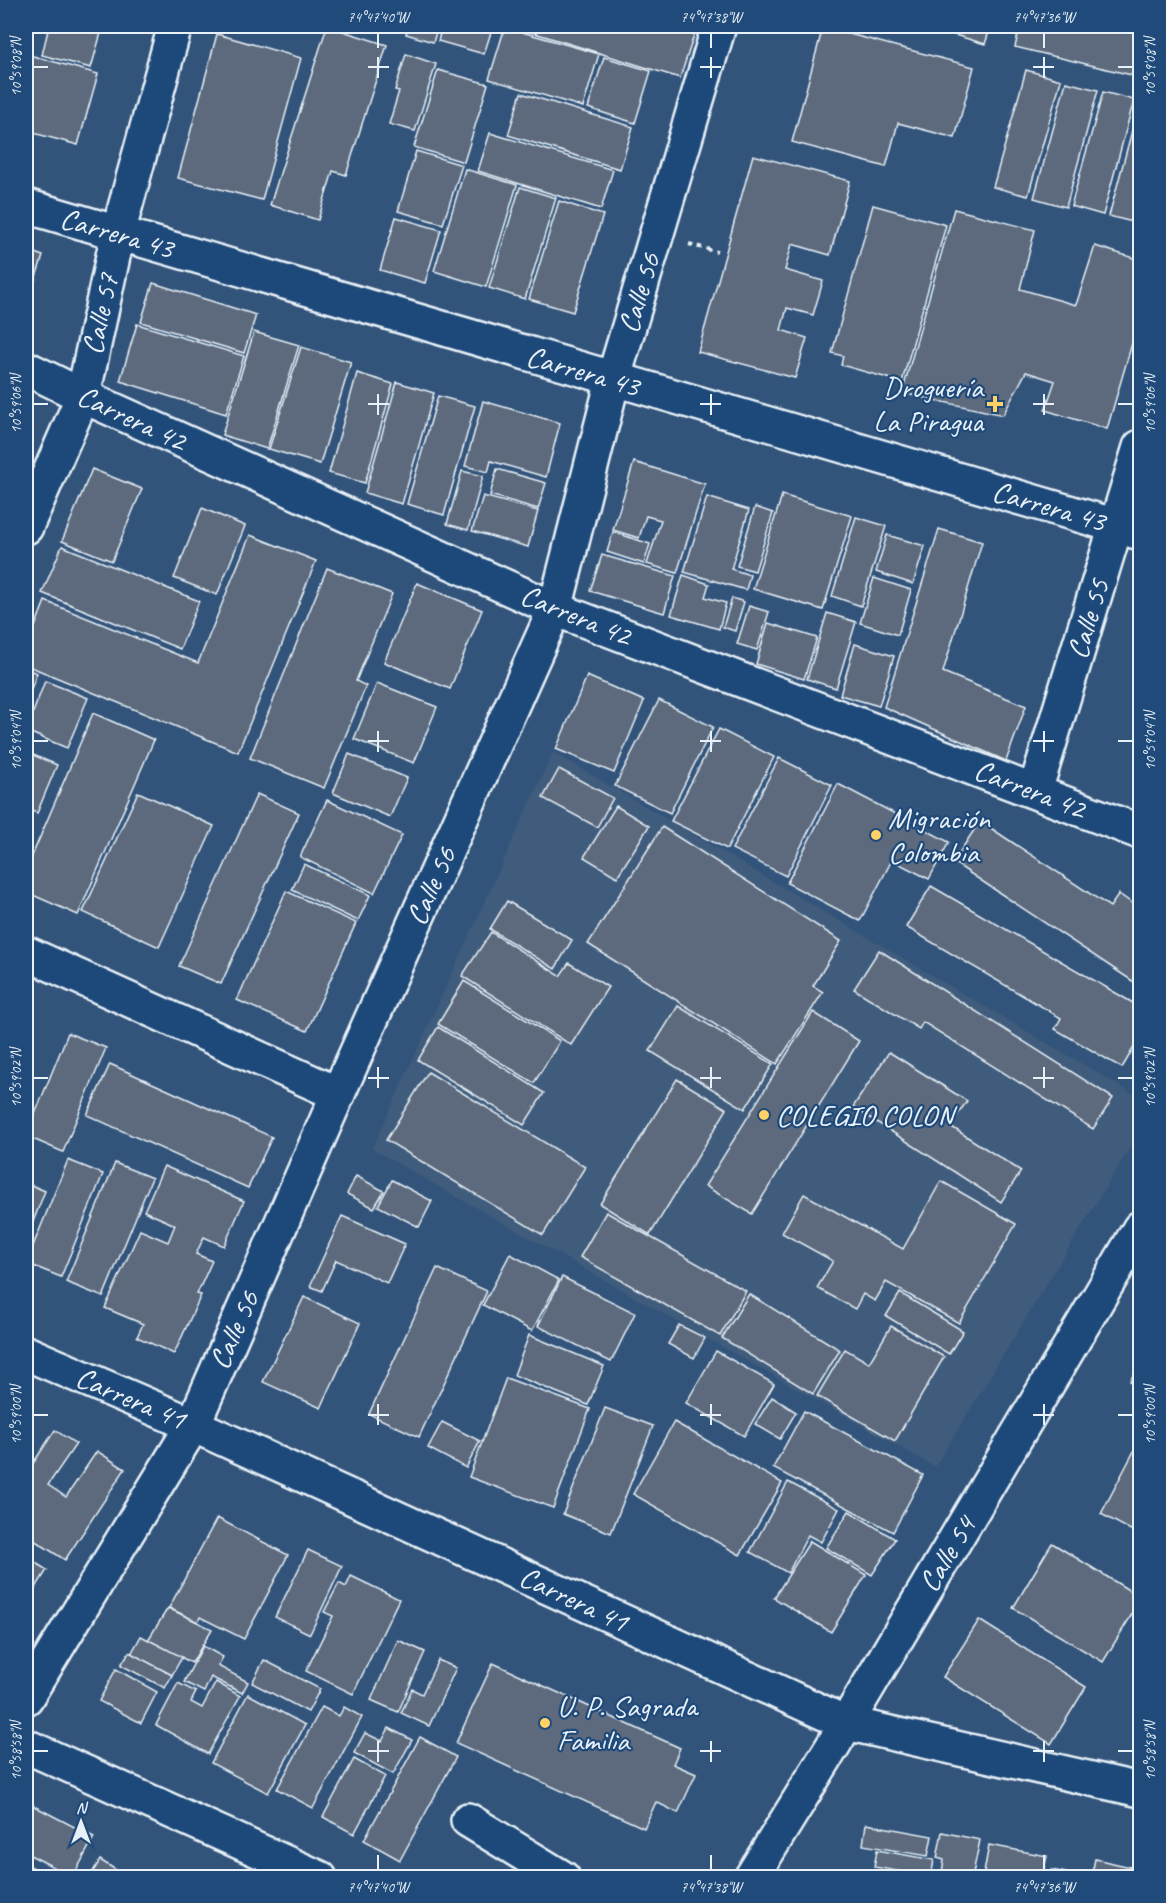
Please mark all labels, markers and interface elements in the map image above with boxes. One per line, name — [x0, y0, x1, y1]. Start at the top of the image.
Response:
text: 74°47'40"W — [348, 8, 412, 27]
text: 74°47'38"W — [681, 8, 745, 27]
text: 74°47'36"W — [1014, 8, 1078, 27]
text: 10°59'08"N — [7, 34, 26, 97]
text: 10°59'08"N — [1141, 34, 1160, 97]
street label: Carrera 43 — [56, 199, 180, 268]
street label: Calle 56 — [609, 247, 670, 337]
street label: Calle 57 — [73, 269, 127, 358]
street label: Carrera 43 — [522, 337, 646, 406]
place label: Droguería La Piragua — [873, 368, 985, 440]
text: 10°59'06"N — [7, 371, 26, 434]
text: 10°59'06"N — [1141, 371, 1160, 434]
street label: Carrera 42 — [71, 376, 195, 461]
marker: Droguería La Piragua — [988, 397, 1002, 411]
street label: Carrera 43 — [988, 472, 1112, 541]
street label: Calle 55 — [1058, 573, 1119, 663]
street label: Carrera 42 — [515, 576, 639, 655]
text: 10°59'04"N — [7, 708, 26, 771]
text: 10°59'04"N — [1141, 708, 1160, 771]
street label: Carrera 42 — [969, 750, 1093, 828]
place label: Migración Colombia — [888, 799, 991, 871]
marker: Migración Colombia — [869, 828, 883, 842]
street label: Calle 56 — [397, 840, 466, 931]
text: 10°59'02"N — [7, 1045, 26, 1108]
text: 10°59'02"N — [1141, 1045, 1160, 1108]
place label: COLEGIO COLON — [776, 1096, 958, 1134]
marker: COLEGIO COLON — [757, 1108, 771, 1122]
street label: Calle 56 — [200, 1284, 269, 1375]
street label: Carrera 41 — [70, 1358, 193, 1439]
text: 10°59'00"N — [7, 1382, 26, 1445]
text: 10°59'00"N — [1141, 1382, 1160, 1445]
street label: Calle 54 — [910, 1507, 986, 1599]
street label: Carrera 41 — [513, 1557, 636, 1641]
place label: U. P. Sagrada Familia — [557, 1687, 699, 1759]
marker: U. P. Sagrada Familia — [538, 1716, 552, 1730]
text: 10°58'58"N — [7, 1718, 26, 1781]
text: 10°58'58"N — [1141, 1718, 1160, 1781]
north arrow — [51, 1792, 111, 1852]
text: N — [76, 1798, 89, 1818]
text: 74°47'40"W — [348, 1878, 412, 1897]
text: 74°47'38"W — [681, 1878, 745, 1897]
text: 74°47'36"W — [1014, 1878, 1078, 1897]

